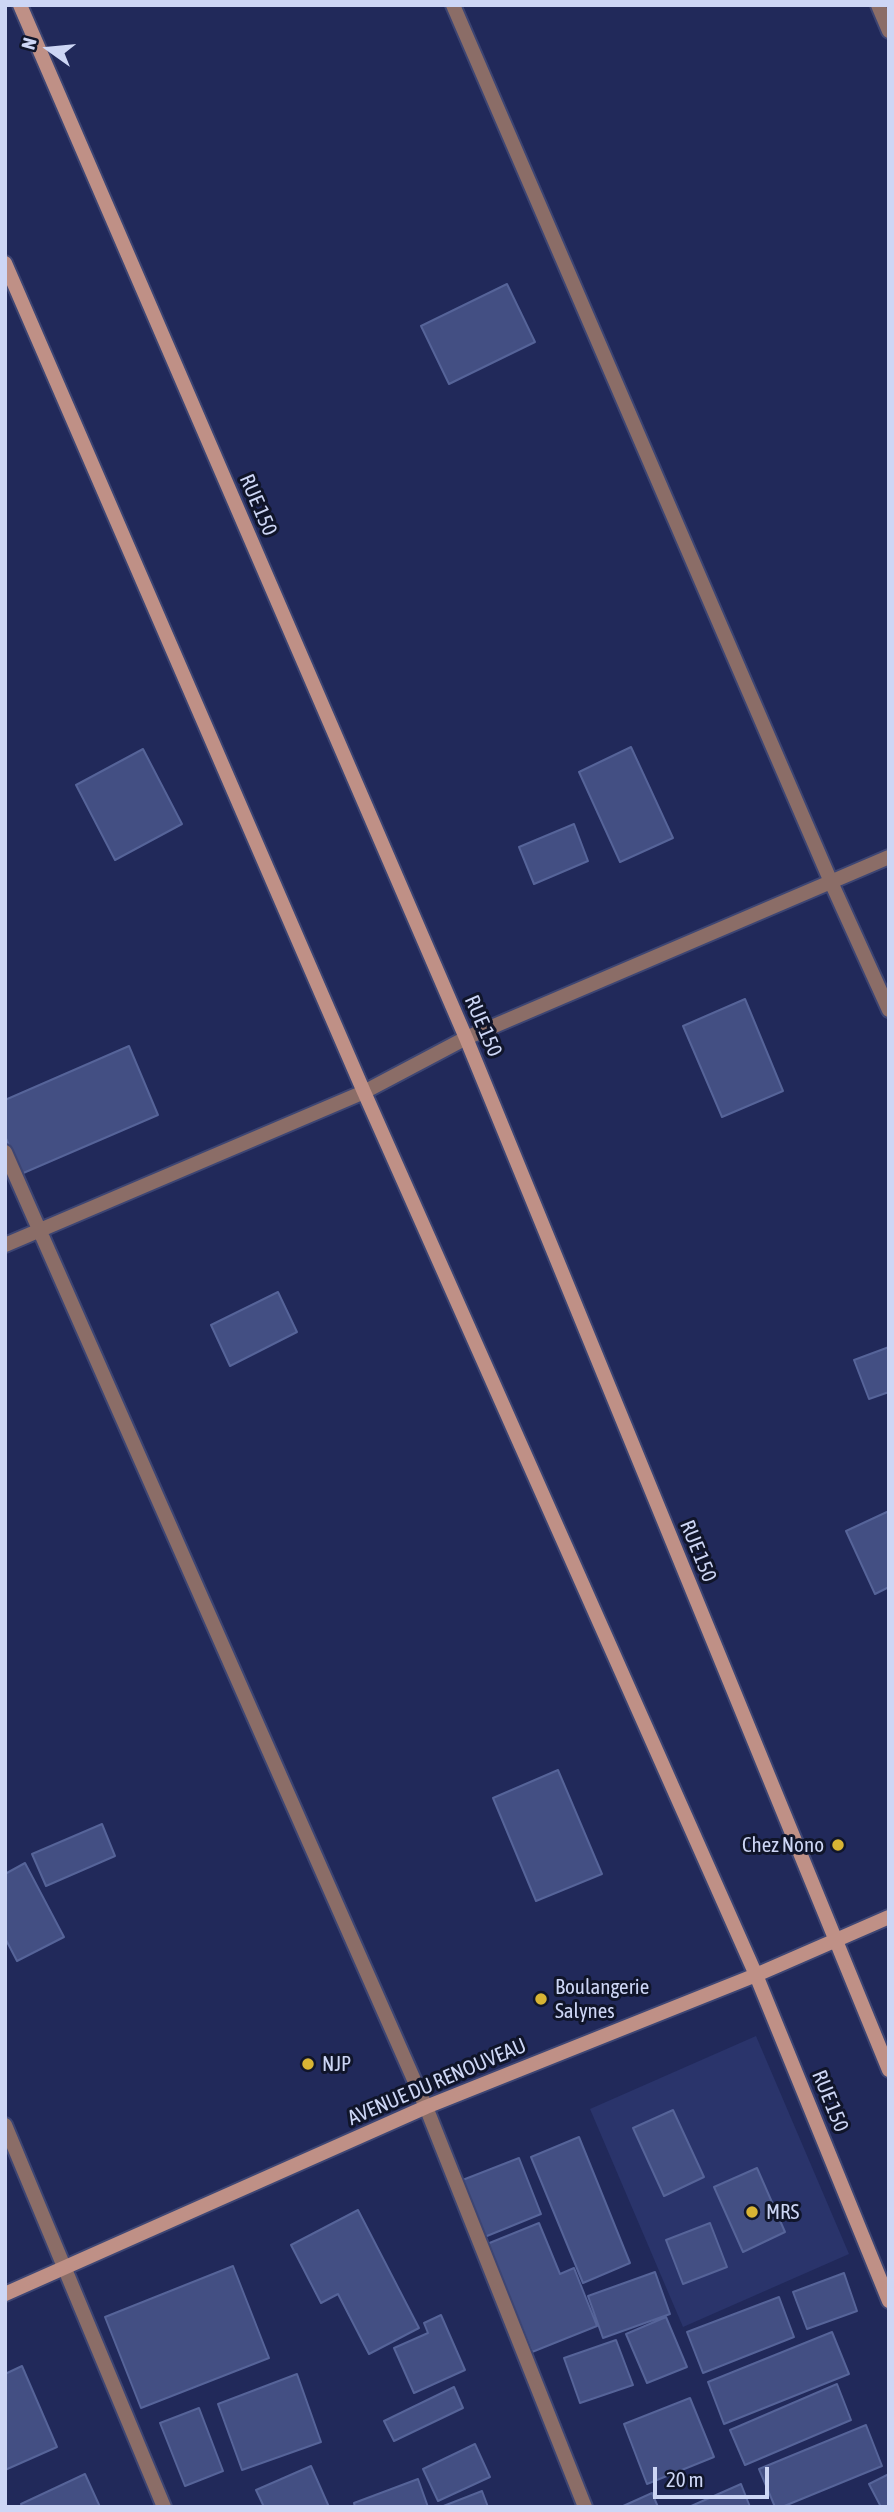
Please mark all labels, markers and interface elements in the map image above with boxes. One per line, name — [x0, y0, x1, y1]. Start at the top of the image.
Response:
north arrow — [14, 14, 84, 84]
text: N — [17, 35, 41, 52]
street label: RUE 150 — [234, 470, 282, 540]
street label: RUE 150 — [459, 991, 507, 1061]
street label: RUE 150 — [674, 1516, 722, 1586]
place label: Chez Nono — [742, 1832, 824, 1858]
marker: Chez Nono — [830, 1837, 846, 1853]
place label: Boulangerie Salynes — [555, 1974, 649, 2024]
marker: Boulangerie Salynes — [533, 1991, 549, 2007]
street label: AVENUE DU RENOUVEAU — [344, 2033, 530, 2131]
place label: NJP — [322, 2051, 351, 2077]
marker: NJP — [300, 2056, 316, 2072]
street label: RUE 150 — [806, 2066, 854, 2136]
place label: MRS — [766, 2199, 799, 2225]
marker: MRS — [744, 2204, 760, 2220]
scale bar — [656, 2452, 772, 2496]
text: 20 m — [666, 2467, 704, 2491]

